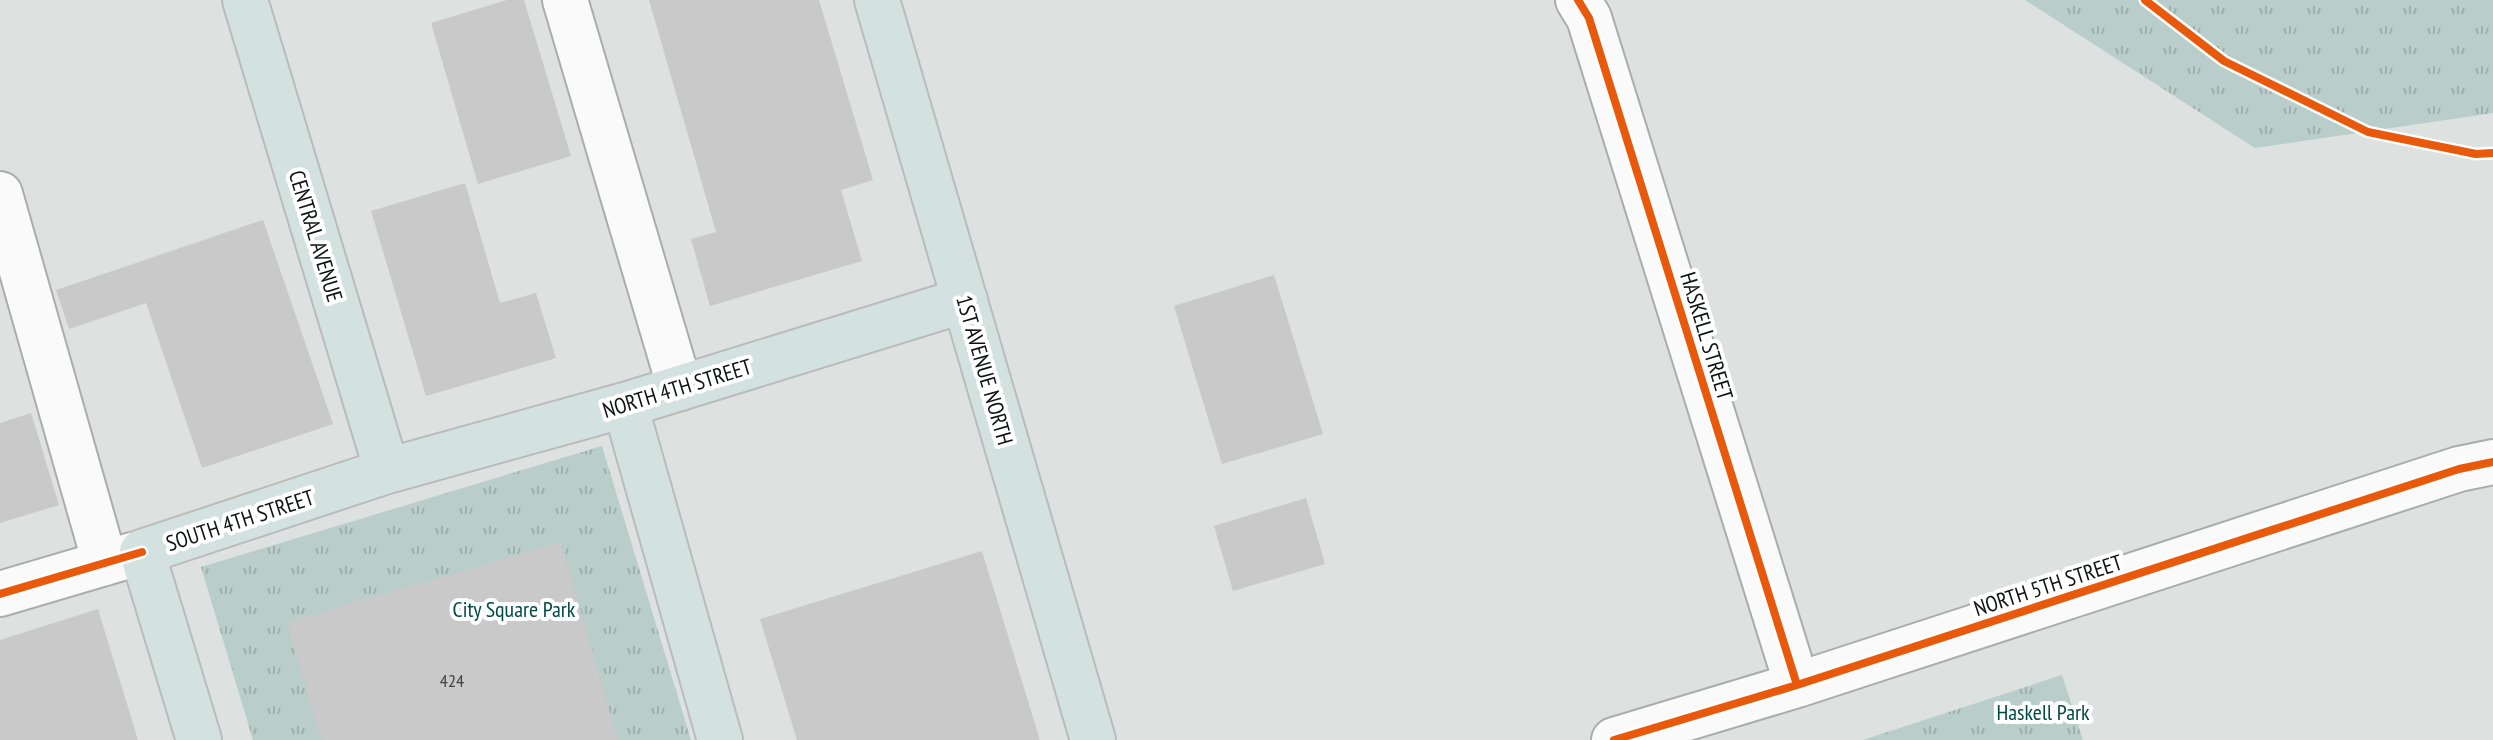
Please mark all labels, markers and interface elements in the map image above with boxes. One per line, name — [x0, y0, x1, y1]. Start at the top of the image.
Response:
street label: CENTRAL AVENUE — [283, 167, 349, 305]
street label: HASKELL STREET — [1674, 269, 1740, 404]
street label: 1ST AVENUE NORTH — [950, 292, 1020, 448]
street label: NORTH 4TH STREET — [599, 352, 755, 424]
street label: SOUTH 4TH STREET — [162, 483, 318, 557]
street label: NORTH 5TH STREET — [1970, 548, 2126, 622]
park label: City Square Park — [453, 595, 576, 623]
house number: 424 — [440, 669, 464, 692]
park label: Haskell Park — [1996, 698, 2090, 726]

